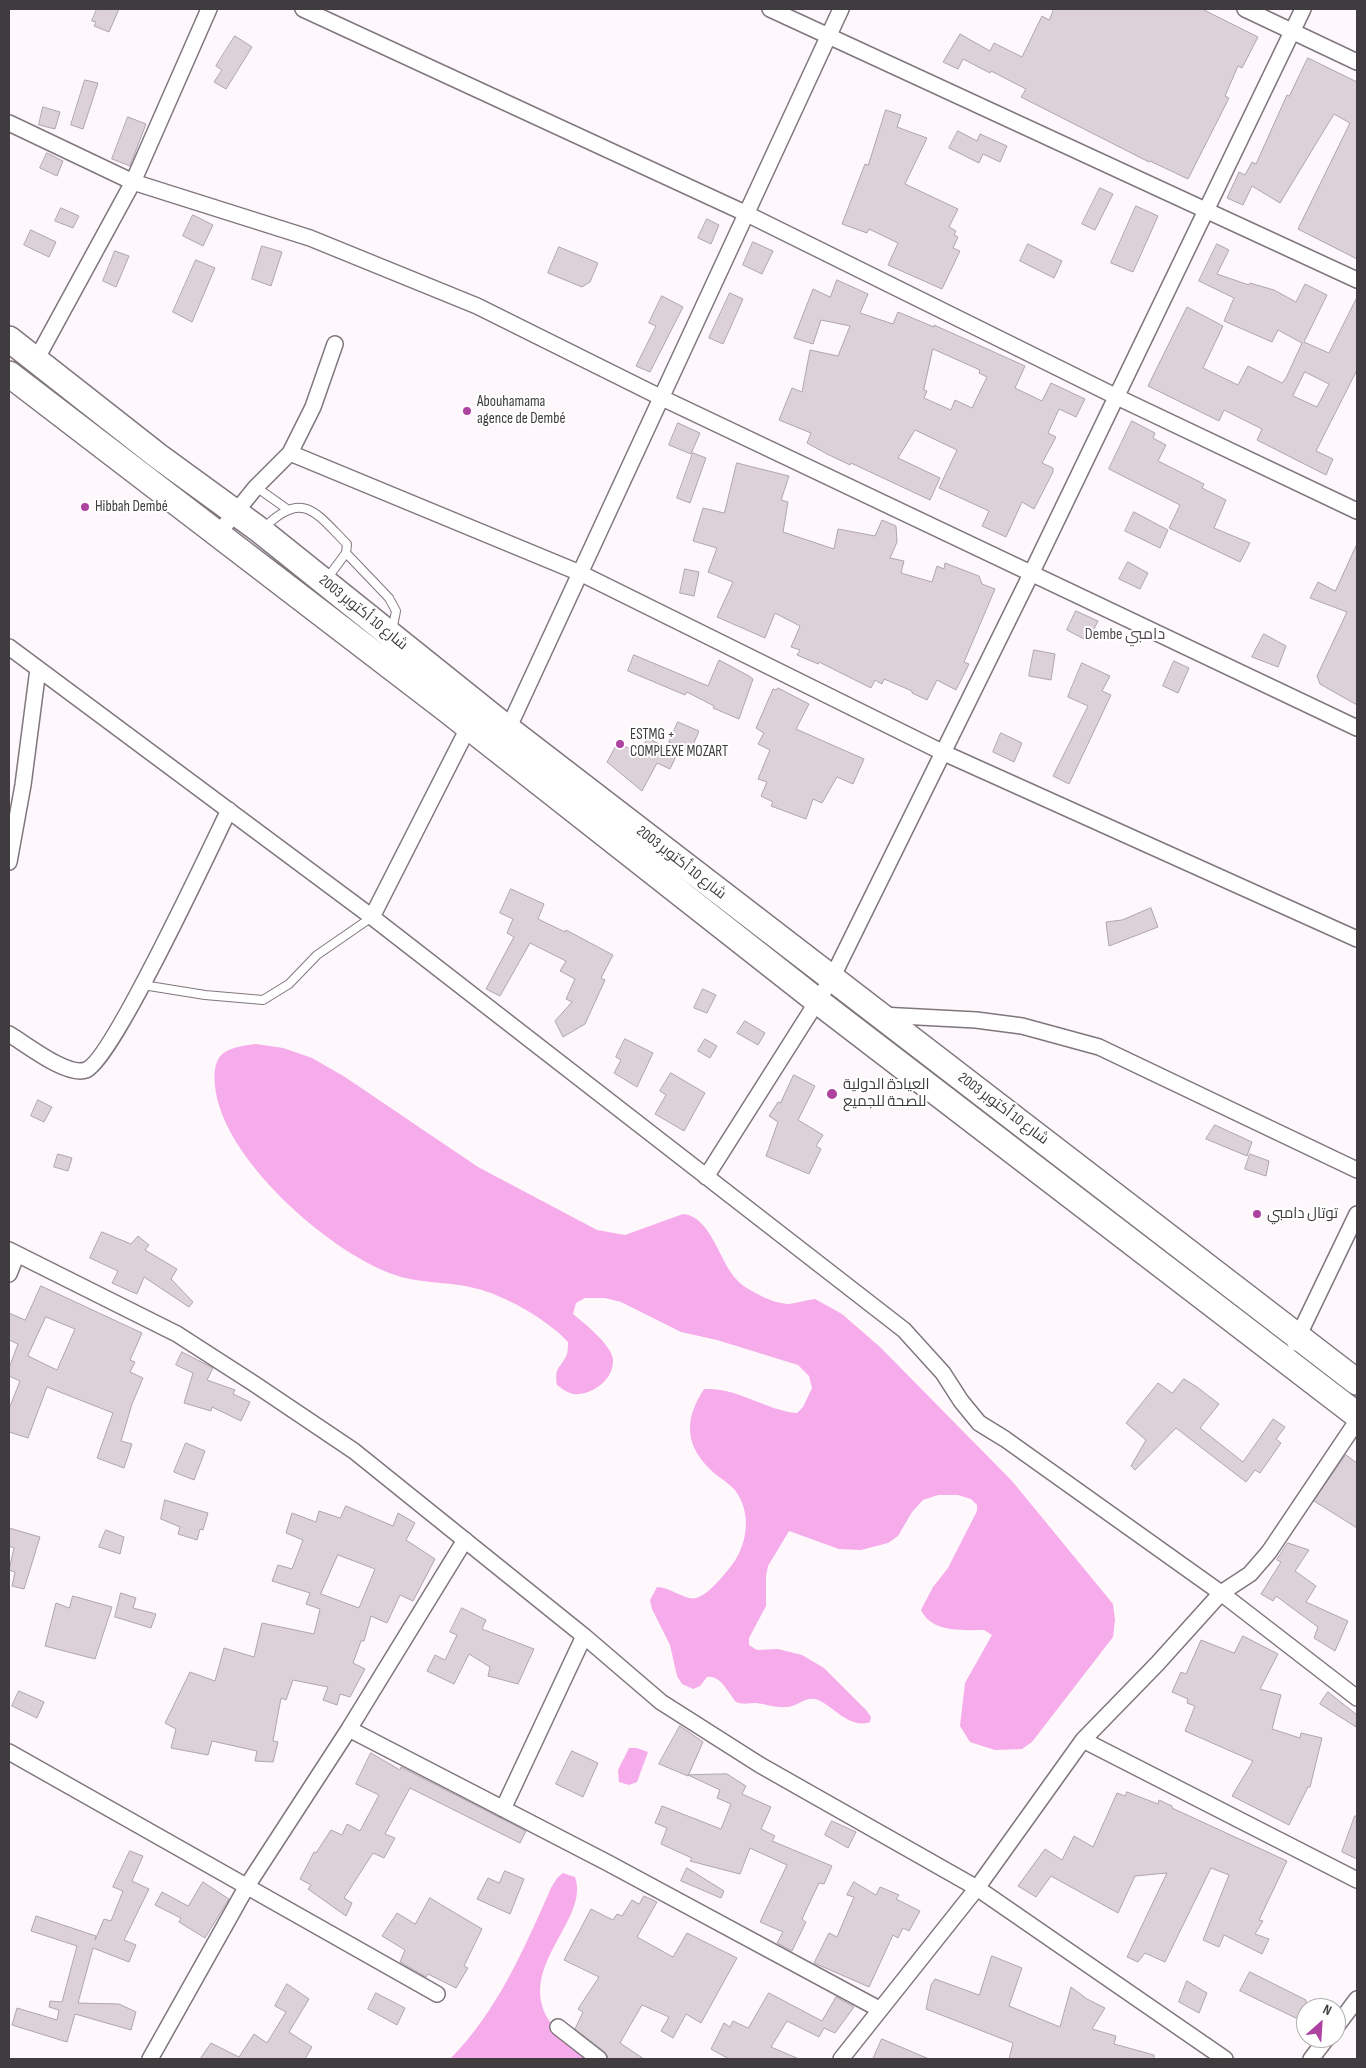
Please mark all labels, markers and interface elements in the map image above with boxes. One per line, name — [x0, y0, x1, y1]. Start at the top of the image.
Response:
place label: Abouhamama agence de Dembé — [477, 393, 565, 428]
marker: Abouhamama agence de Dembé — [461, 405, 473, 417]
place label: Hibbah Dembé — [95, 498, 168, 516]
marker: Hibbah Dembé — [79, 501, 91, 513]
street label: شارع 10 أكتوبر 2003 — [315, 572, 411, 654]
district label: Dembe دامبي — [1085, 625, 1165, 645]
place label: ESTMG + COMPLEXE MOZART — [630, 726, 728, 761]
marker: ESTMG + COMPLEXE MOZART — [614, 738, 626, 750]
street label: شارع 10 أكتوبر 2003 — [633, 822, 729, 904]
street label: شارع 10 أكتوبر 2003 — [954, 1069, 1052, 1149]
place label: العيادة الدولية للصحة للجميع — [843, 1076, 929, 1111]
marker: العيادة الدولية للصحة للجميع — [825, 1087, 839, 1101]
place label: توتال دامبي — [1267, 1205, 1338, 1223]
marker: توتال دامبي — [1251, 1208, 1263, 1220]
north arrow — [1296, 1998, 1346, 2048]
text: N — [1320, 2001, 1334, 2019]

